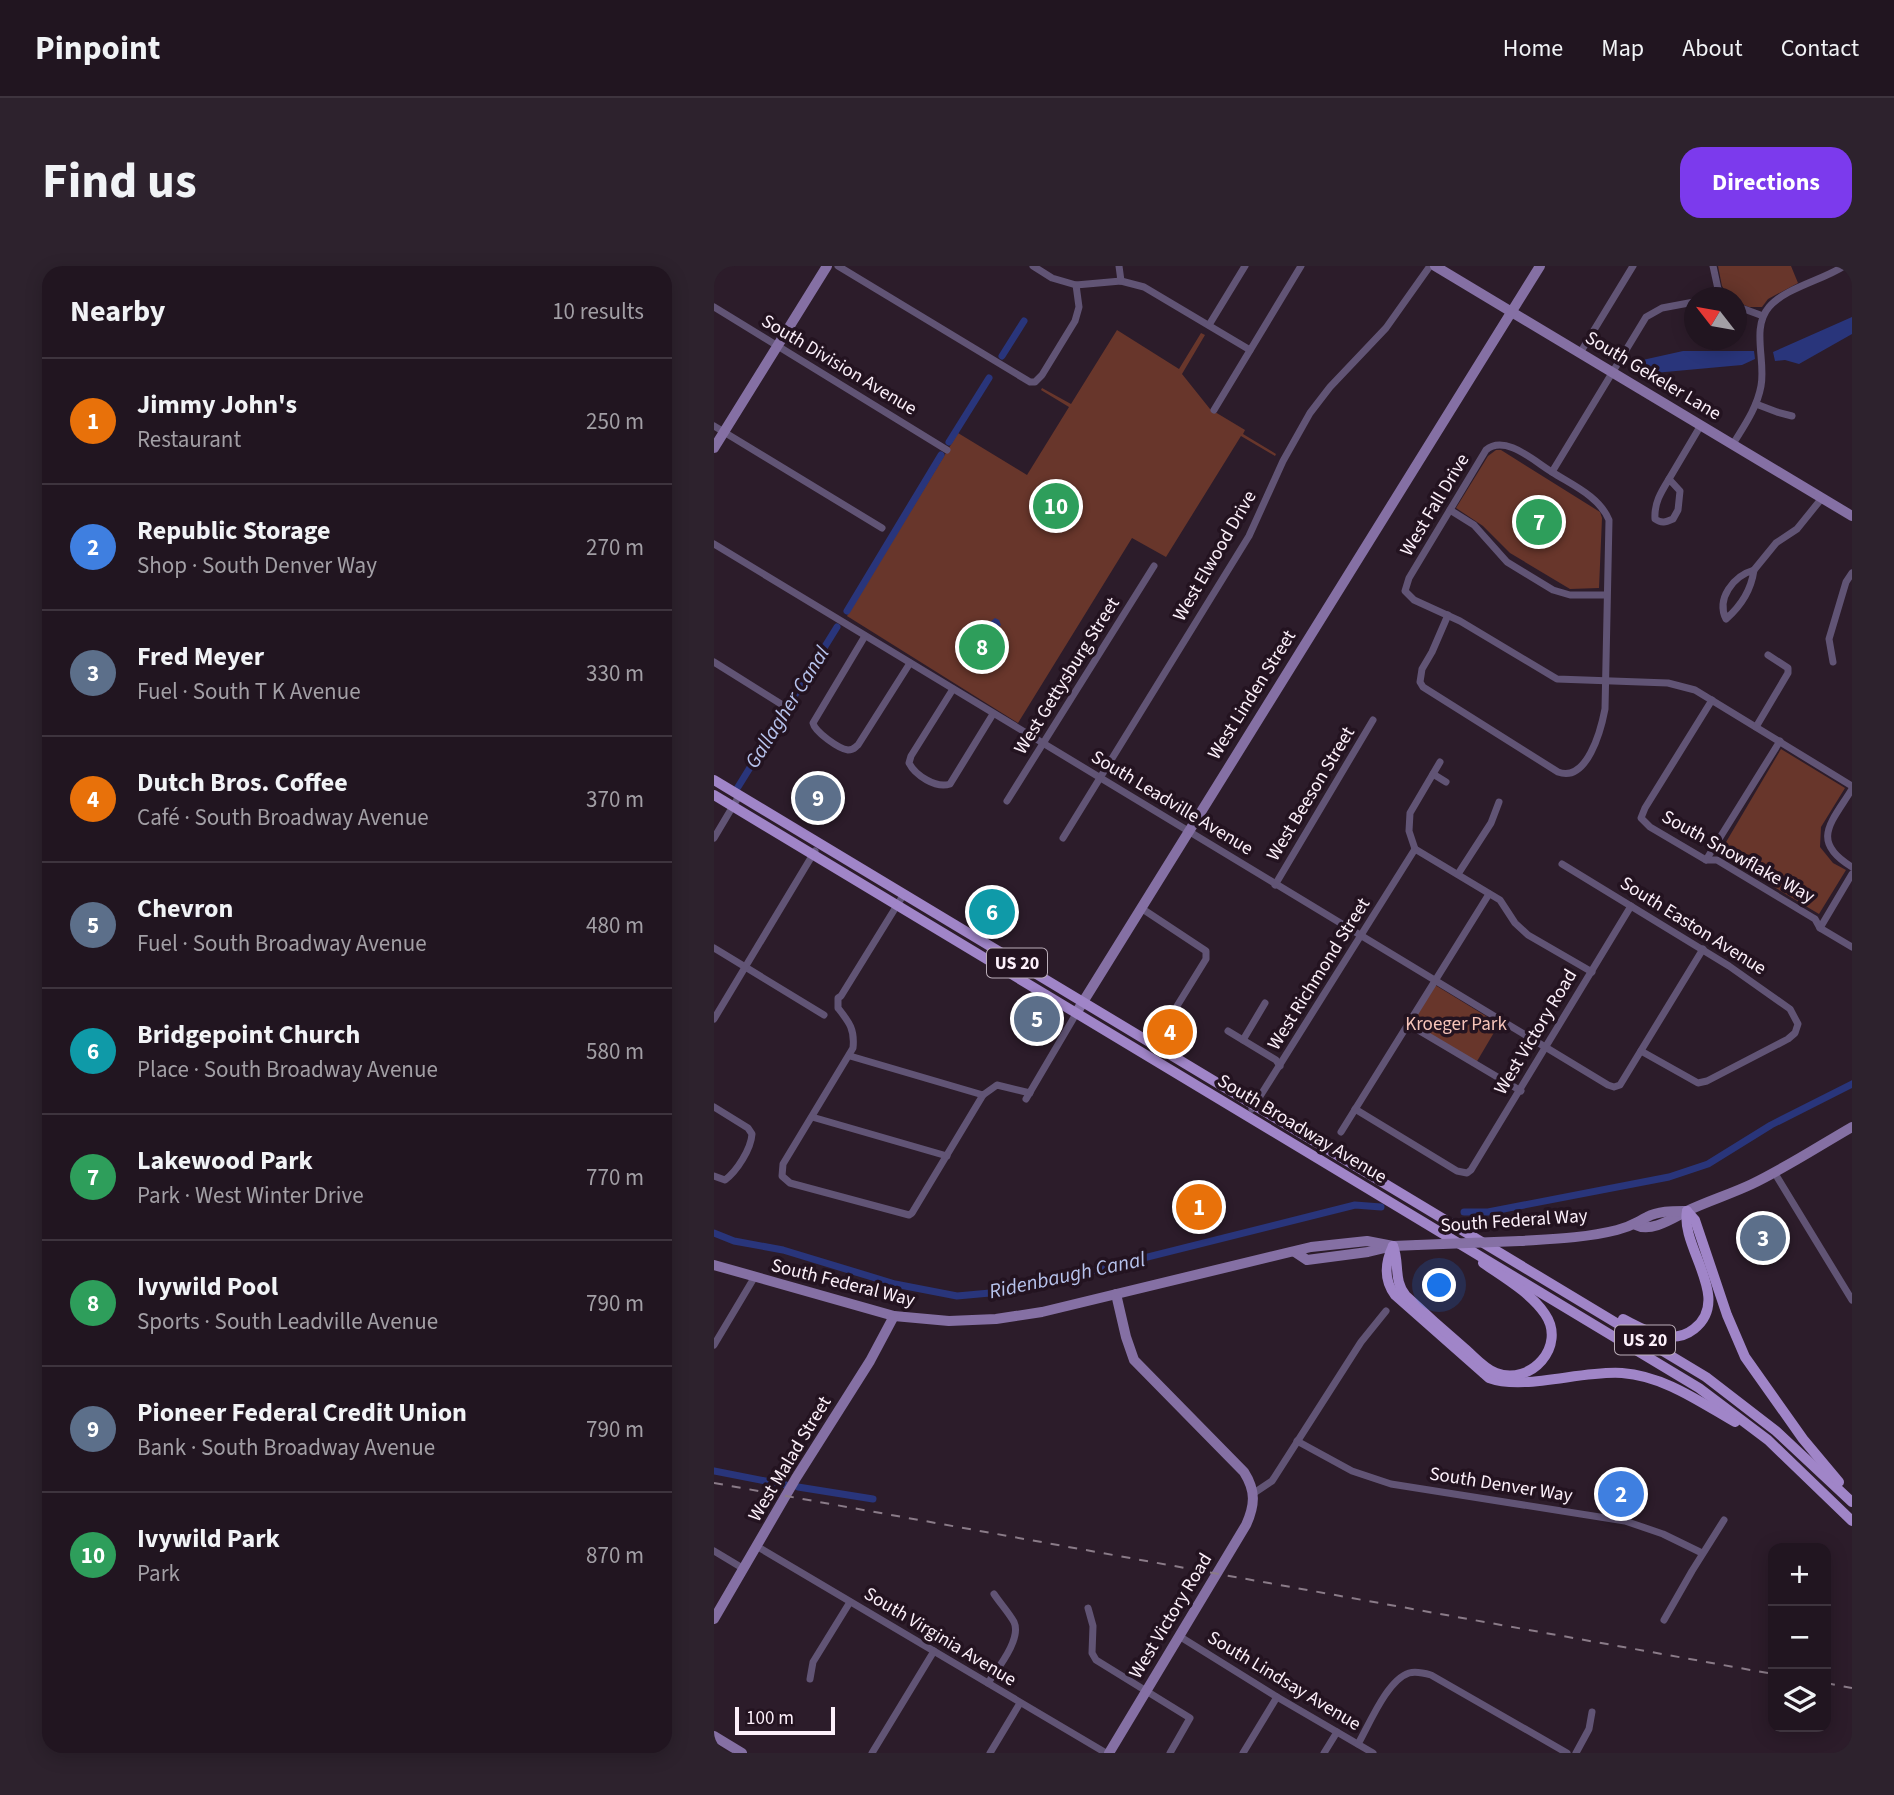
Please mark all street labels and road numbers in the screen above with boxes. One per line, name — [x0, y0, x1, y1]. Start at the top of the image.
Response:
street label: South Division Avenue — [756, 308, 922, 422]
street label: South Gekeler Lane — [1580, 325, 1726, 427]
street label: West Fall Drive — [1394, 449, 1476, 561]
street label: West Elwood Drive — [1167, 486, 1263, 626]
street label: West Gettysburg Street — [1008, 592, 1127, 760]
street label: West Linden Street — [1201, 625, 1303, 765]
street label: West Beeson Street — [1260, 721, 1362, 866]
street label: South Leadville Avenue — [1086, 744, 1258, 862]
street label: South Snowflake Way — [1657, 804, 1819, 910]
street label: South Easton Avenue — [1615, 870, 1771, 982]
street label: West Richmond Street — [1261, 892, 1377, 1055]
road number: US 20 — [987, 948, 1047, 978]
street label: West Victory Road — [1488, 964, 1584, 1100]
street label: South Broadway Avenue — [1212, 1068, 1392, 1190]
street label: South Federal Way — [1440, 1202, 1589, 1240]
street label: South Federal Way — [768, 1252, 918, 1314]
road number: US 20 — [1615, 1325, 1675, 1354]
street label: West Malad Street — [742, 1391, 838, 1527]
street label: South Denver Way — [1428, 1460, 1575, 1510]
street label: West Victory Road — [1123, 1548, 1219, 1684]
street label: South Virginia Avenue — [859, 1581, 1021, 1693]
street label: South Lindsay Avenue — [1202, 1624, 1366, 1738]

